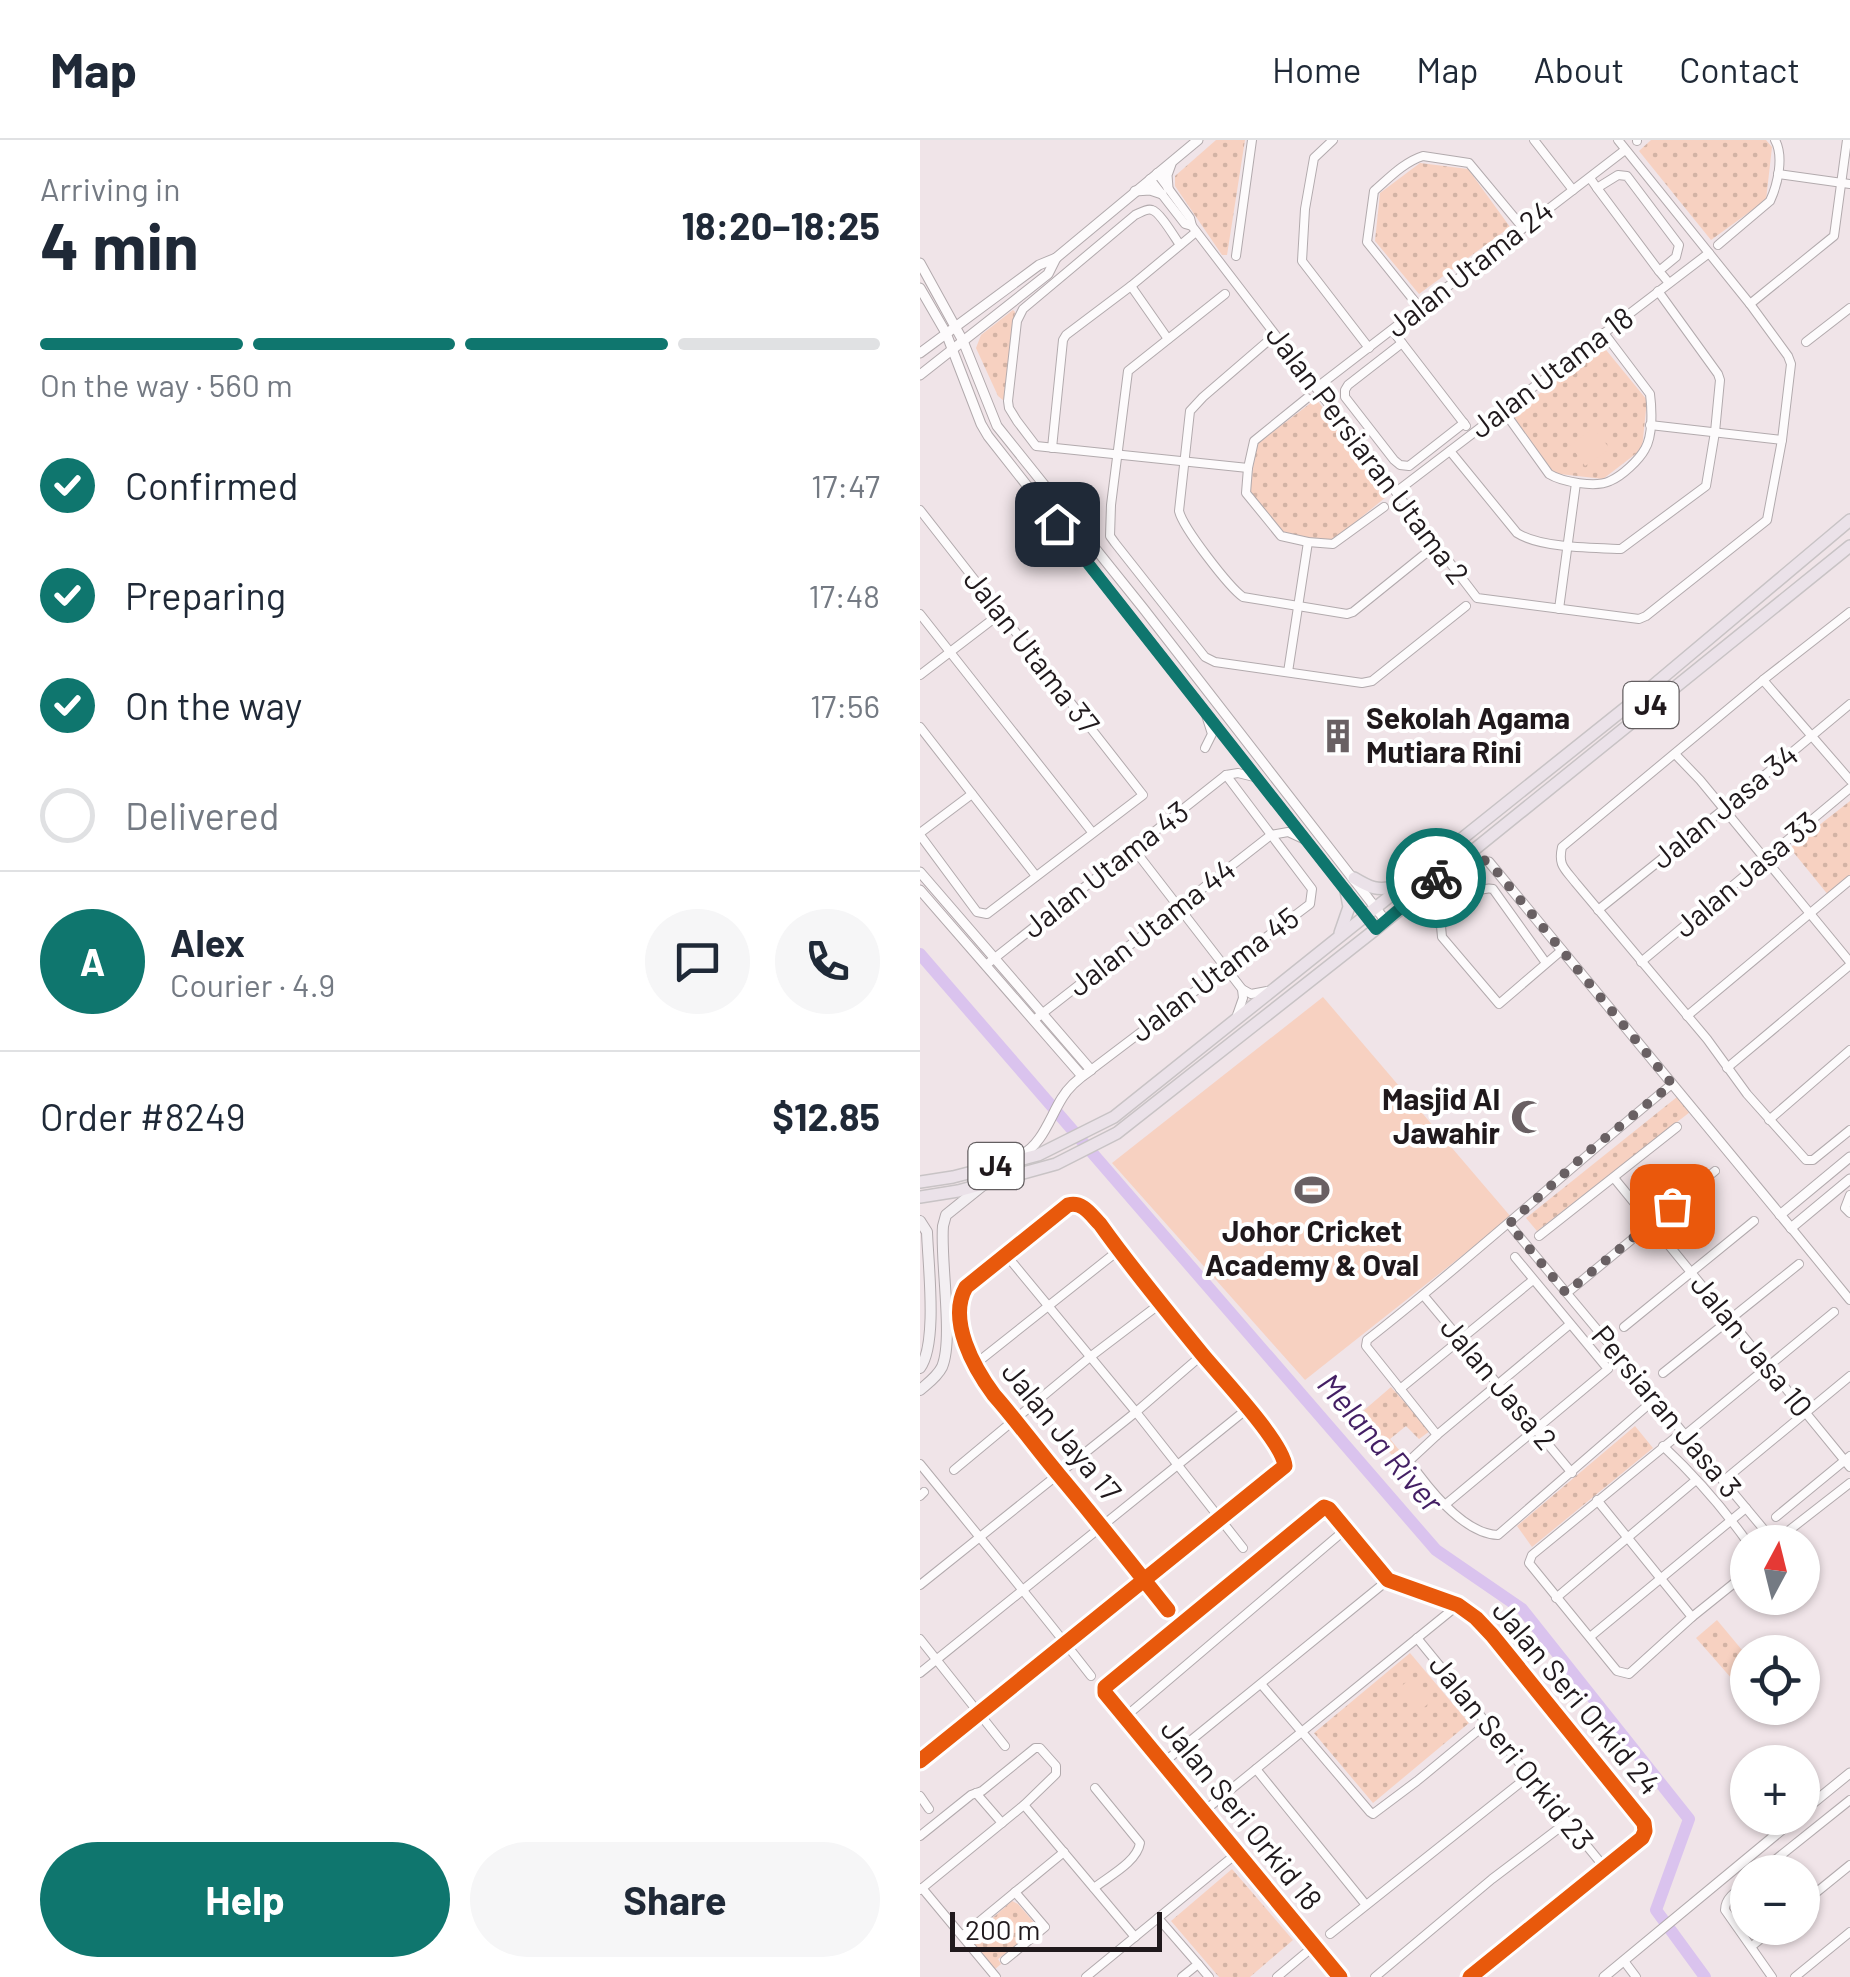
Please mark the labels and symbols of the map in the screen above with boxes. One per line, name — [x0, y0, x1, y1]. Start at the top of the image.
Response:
street label: Jalan Utama 24 — [1378, 191, 1559, 344]
street label: Jalan Utama 18 — [1462, 298, 1639, 444]
street label: Jalan Persiaran Utama 2 — [1260, 317, 1478, 590]
pin — [1015, 482, 1100, 567]
street label: Jalan Utama 37 — [957, 561, 1108, 740]
road number: J4 — [1624, 682, 1678, 728]
place label: Sekolah Agama Mutiara Rini — [1366, 699, 1570, 769]
building icon: Sekolah Agama Mutiara Rini — [1319, 717, 1357, 755]
street label: Jalan Jasa 34 — [1643, 736, 1804, 875]
street label: Jalan Utama 43 — [1015, 792, 1195, 944]
street label: Jalan Jasa 33 — [1666, 803, 1824, 944]
courier — [1386, 828, 1486, 928]
street label: Jalan Utama 44 — [1060, 850, 1241, 1003]
street label: Jalan Utama 45 — [1123, 899, 1305, 1048]
place label: Masjid Al Jawahir — [1382, 1080, 1501, 1150]
mosque icon: Masjid Al Jawahir — [1509, 1098, 1547, 1136]
road number: J4 — [968, 1143, 1024, 1189]
pin — [1630, 1164, 1715, 1249]
sports icon: Johor Cricket Academy & Oval — [1293, 1171, 1331, 1209]
place label: Johor Cricket Academy & Oval — [1205, 1212, 1419, 1282]
street label: Jalan Jasa 10 — [1684, 1266, 1821, 1423]
street label: Jalan Jasa 2 — [1434, 1309, 1565, 1456]
street label: Persiaran Jasa 3 — [1585, 1317, 1750, 1504]
street label: Jalan Jaya 17 — [995, 1354, 1130, 1508]
water label: Melana River — [1311, 1364, 1453, 1520]
north arrow — [1730, 1525, 1820, 1615]
street label: Jalan Seri Orkid 24 — [1486, 1592, 1669, 1801]
street label: Jalan Seri Orkid 23 — [1423, 1647, 1602, 1857]
street label: Jalan Seri Orkid 18 — [1154, 1711, 1331, 1917]
scale bar — [950, 1907, 1162, 1952]

